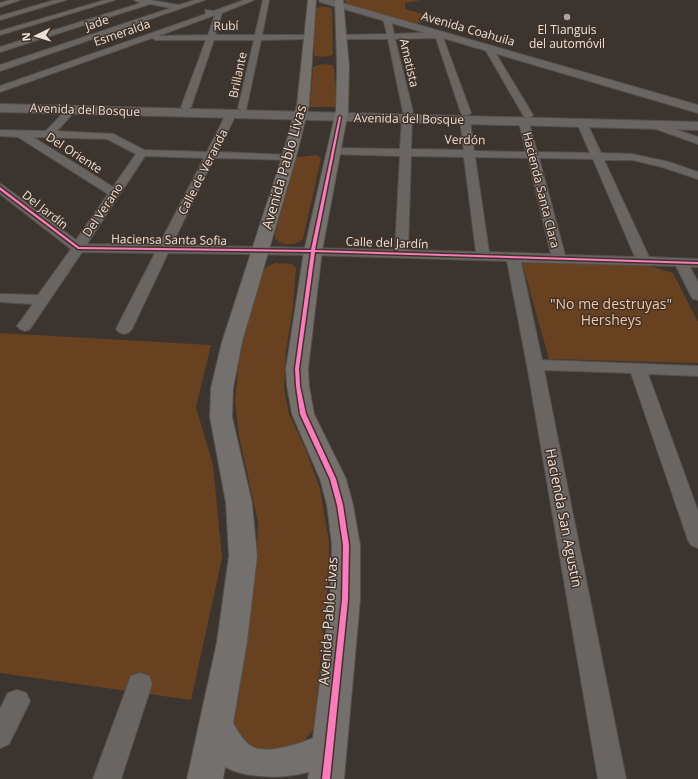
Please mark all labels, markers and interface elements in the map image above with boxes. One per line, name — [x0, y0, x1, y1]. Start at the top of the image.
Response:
street label: Avenida Coahuila — [419, 7, 517, 50]
street label: Jade — [82, 11, 111, 35]
marker: El Tianguis del automóvil — [562, 12, 572, 22]
street label: Esmeralda — [91, 15, 152, 50]
north arrow — [16, 16, 56, 56]
street label: Rubí — [213, 17, 240, 34]
place label: El Tianguis del automóvil — [529, 21, 605, 52]
text: N — [18, 32, 33, 42]
street label: Amatista — [396, 37, 423, 89]
street label: Brillante — [224, 50, 251, 100]
street label: Avenida del Bosque — [30, 99, 141, 120]
street label: Avenida Pablo Livas — [257, 102, 310, 231]
street label: Avenida del Bosque — [354, 109, 465, 128]
street label: Calle de Veranda — [174, 126, 232, 218]
street label: Del Oriente — [43, 128, 106, 177]
street label: Hacienda Santa Clara — [519, 130, 564, 250]
street label: Verdón — [445, 131, 486, 148]
street label: Del Verano — [78, 179, 127, 240]
street label: Del Jardín — [19, 186, 72, 233]
street label: Haciensa Santa Sofia — [111, 230, 227, 249]
street label: Calle del Jardín — [345, 233, 429, 252]
park label: "No me destruyas" Hersheys — [550, 294, 672, 329]
street label: Hacienda San Agustín — [542, 447, 587, 589]
street label: Avenida Pablo Livas — [314, 556, 341, 686]

